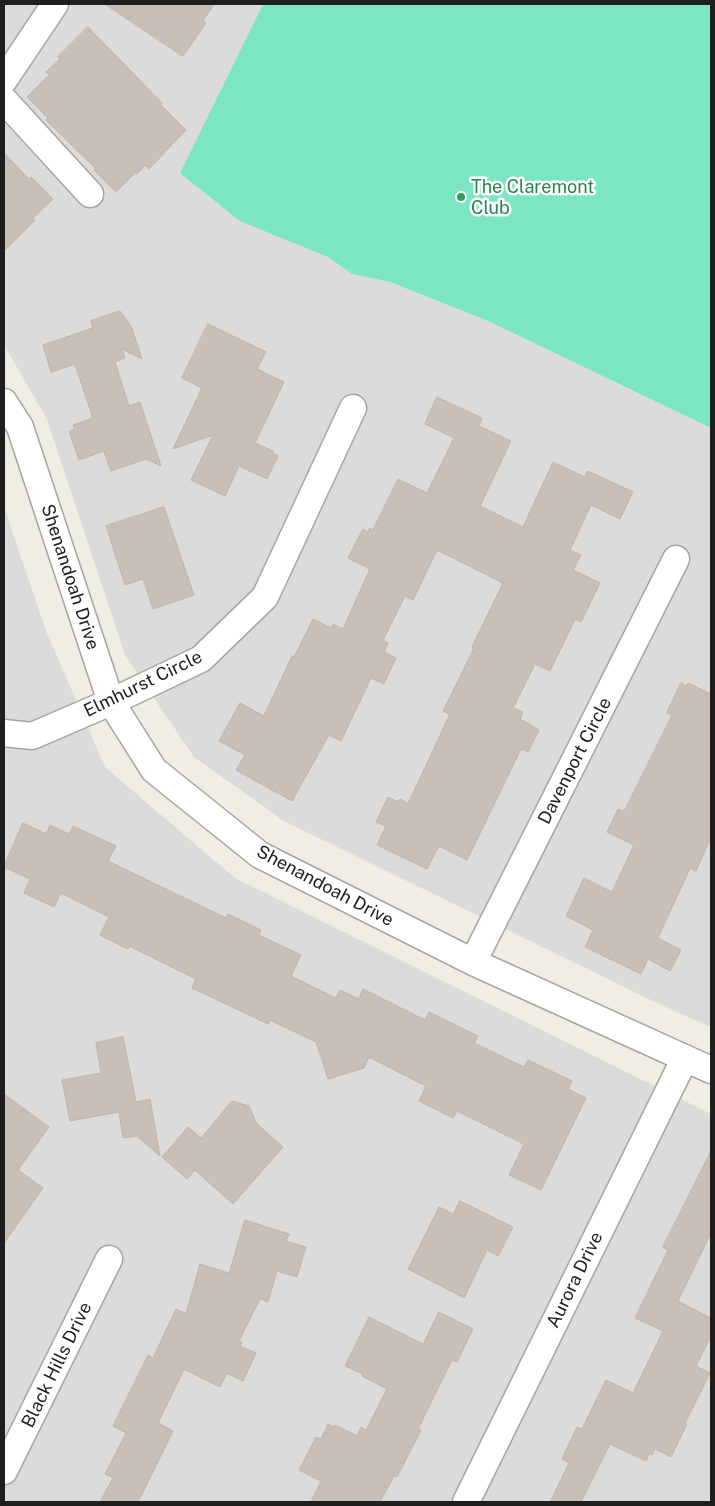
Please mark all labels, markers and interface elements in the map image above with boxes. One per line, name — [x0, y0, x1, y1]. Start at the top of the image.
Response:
place label: The Claremont Club — [471, 176, 594, 218]
marker: The Claremont Club — [455, 191, 467, 203]
street label: Shenandoah Drive — [36, 501, 104, 653]
street label: Elmhurst Circle — [80, 646, 206, 722]
street label: Davenport Circle — [534, 694, 616, 828]
street label: Shenandoah Drive — [253, 841, 397, 931]
street label: Aurora Drive — [542, 1228, 608, 1332]
street label: Black Hills Drive — [17, 1299, 97, 1431]

